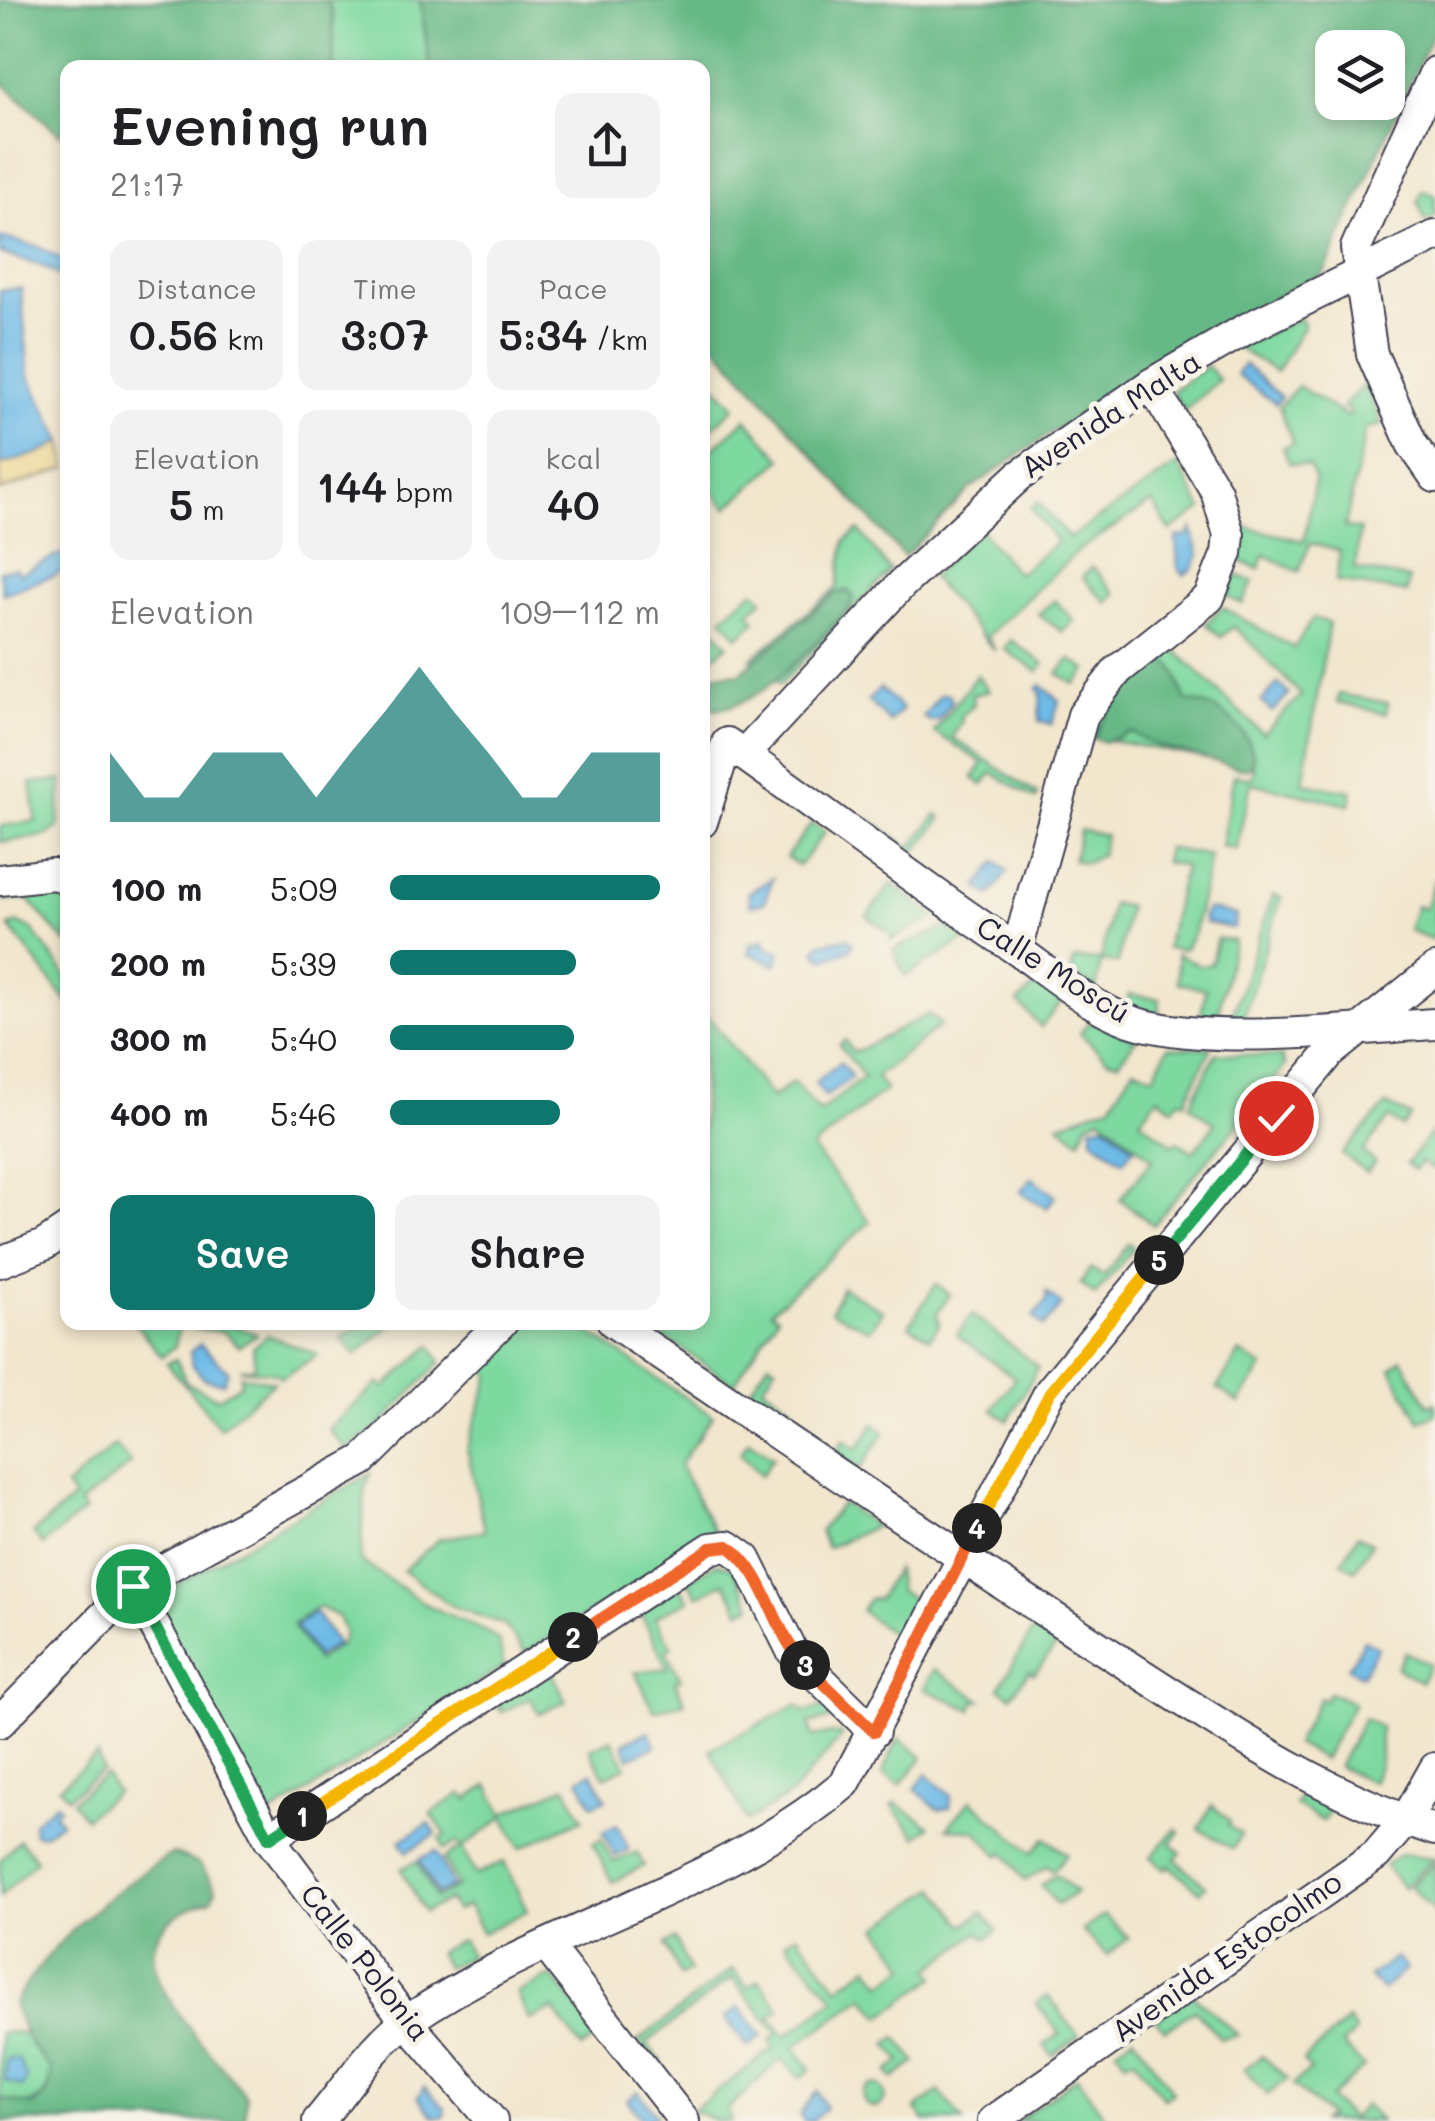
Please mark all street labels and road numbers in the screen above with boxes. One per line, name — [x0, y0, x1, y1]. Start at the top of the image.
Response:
street label: Avenida Malta — [1012, 340, 1208, 487]
street label: Calle Moscú — [970, 905, 1138, 1031]
street label: Avenida Estocolmo — [1103, 1861, 1349, 2050]
street label: Calle Polonia — [293, 1875, 441, 2049]

